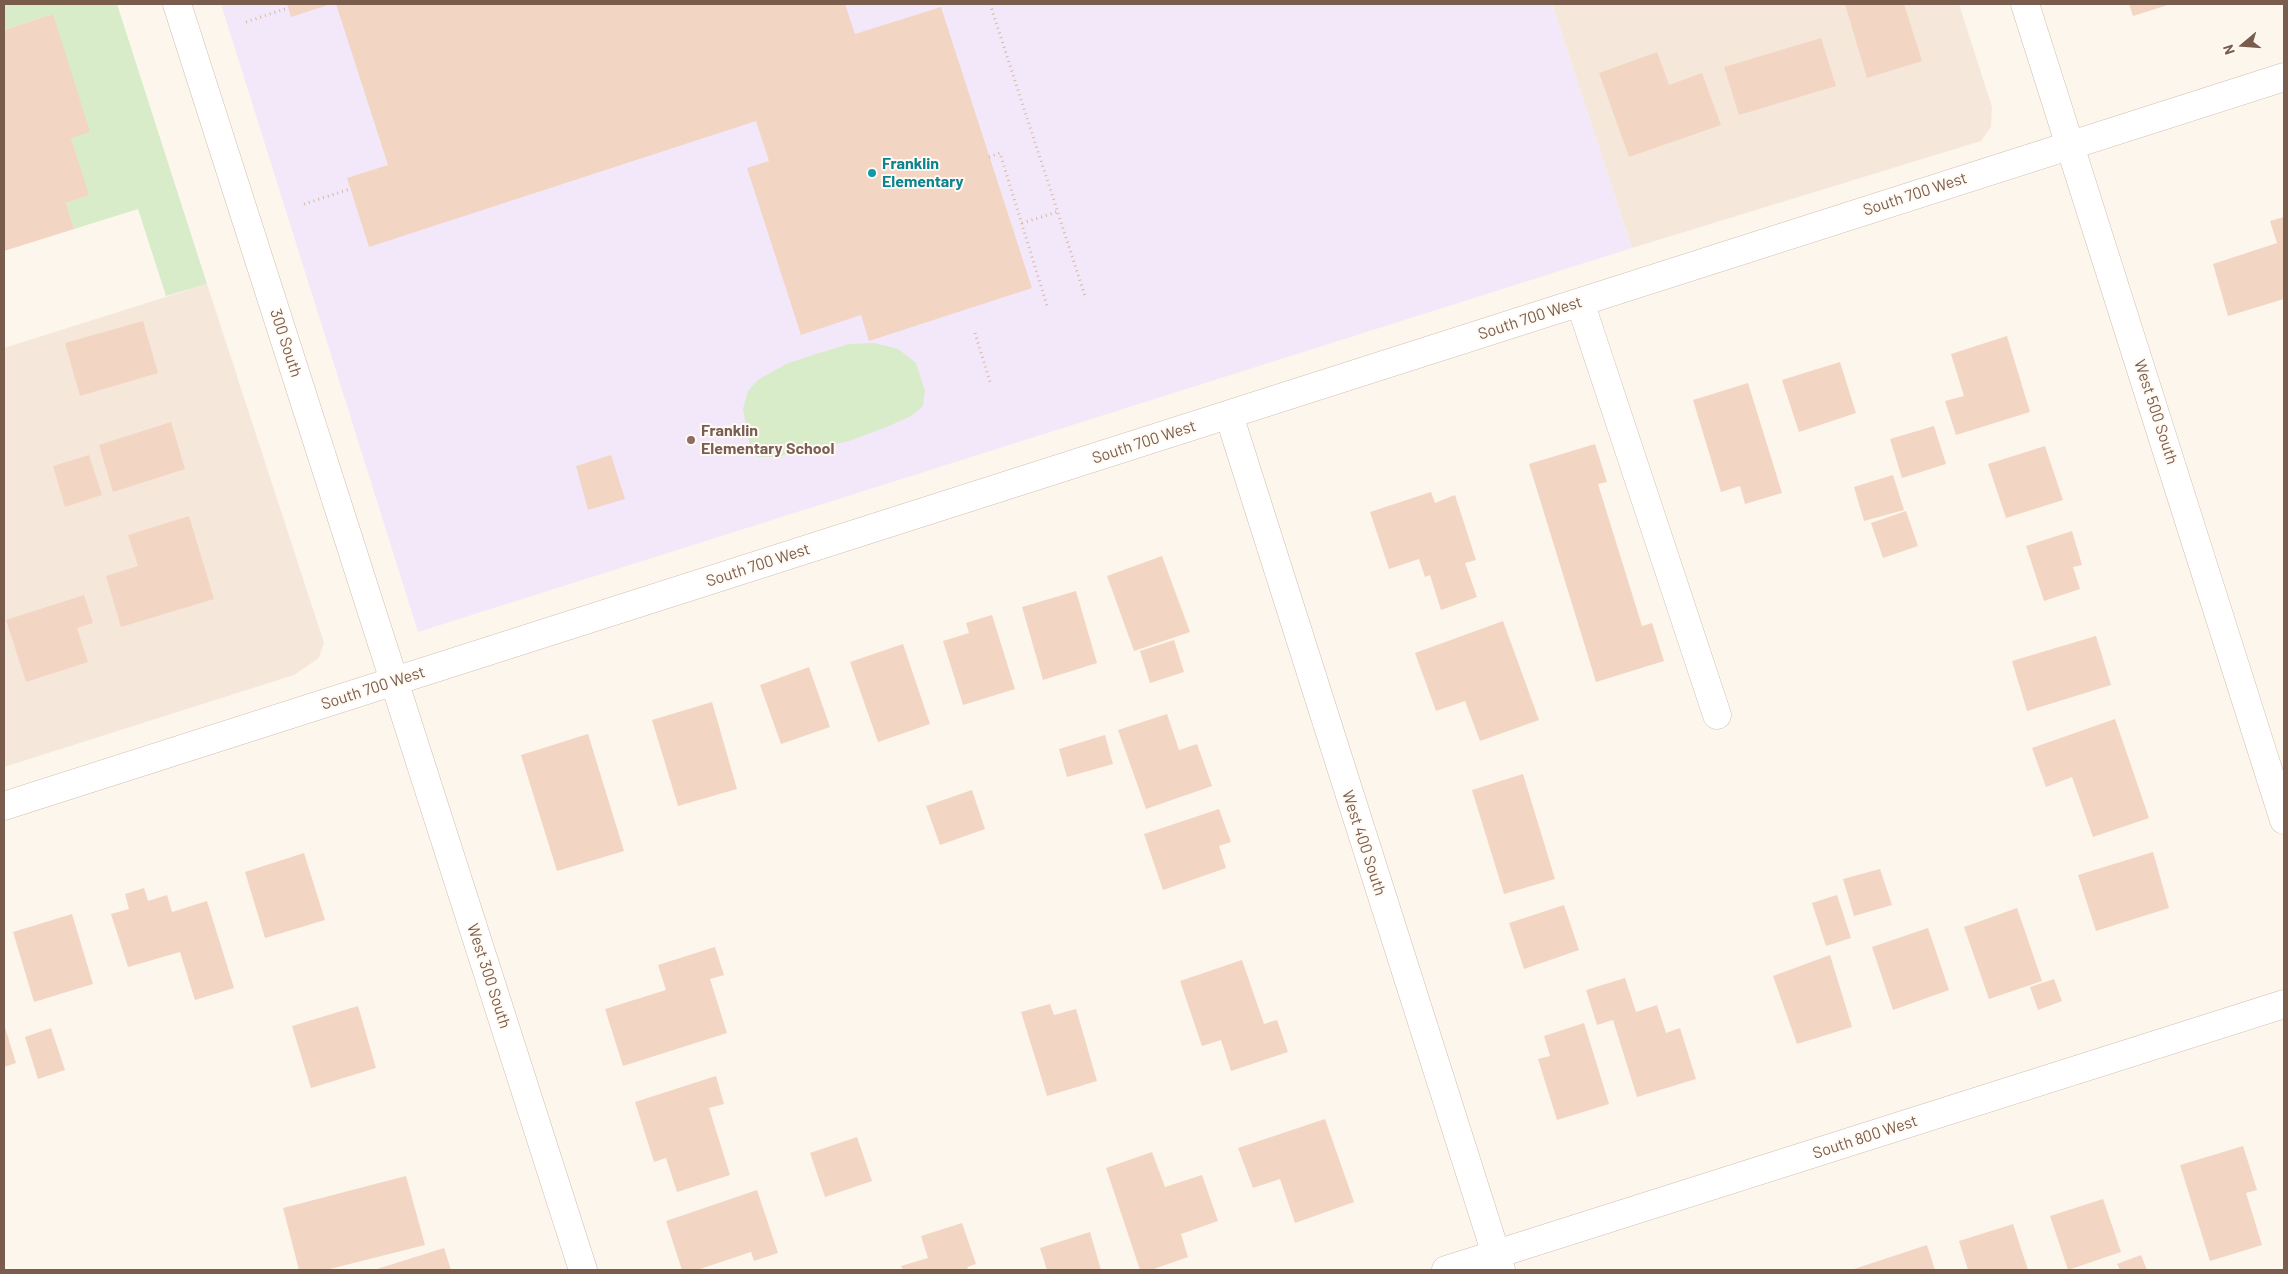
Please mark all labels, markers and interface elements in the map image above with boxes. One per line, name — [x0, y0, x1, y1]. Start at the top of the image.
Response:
north arrow — [2218, 20, 2268, 70]
text: N — [2219, 43, 2238, 57]
place label: Franklin Elementary — [882, 154, 964, 192]
marker: Franklin Elementary — [866, 167, 878, 179]
street label: South 700 West — [1861, 168, 1969, 220]
street label: South 700 West — [1476, 292, 1584, 344]
street label: 300 South — [266, 306, 306, 380]
street label: West 500 South — [2130, 357, 2182, 467]
street label: South 700 West — [1090, 416, 1198, 468]
place label: Franklin Elementary School — [701, 421, 834, 459]
marker: Franklin Elementary School — [685, 434, 697, 446]
street label: South 700 West — [704, 539, 812, 591]
street label: South 700 West — [319, 662, 427, 714]
street label: West 400 South — [1338, 788, 1390, 898]
street label: West 300 South — [463, 921, 515, 1031]
street label: South 800 West — [1810, 1111, 1920, 1163]

